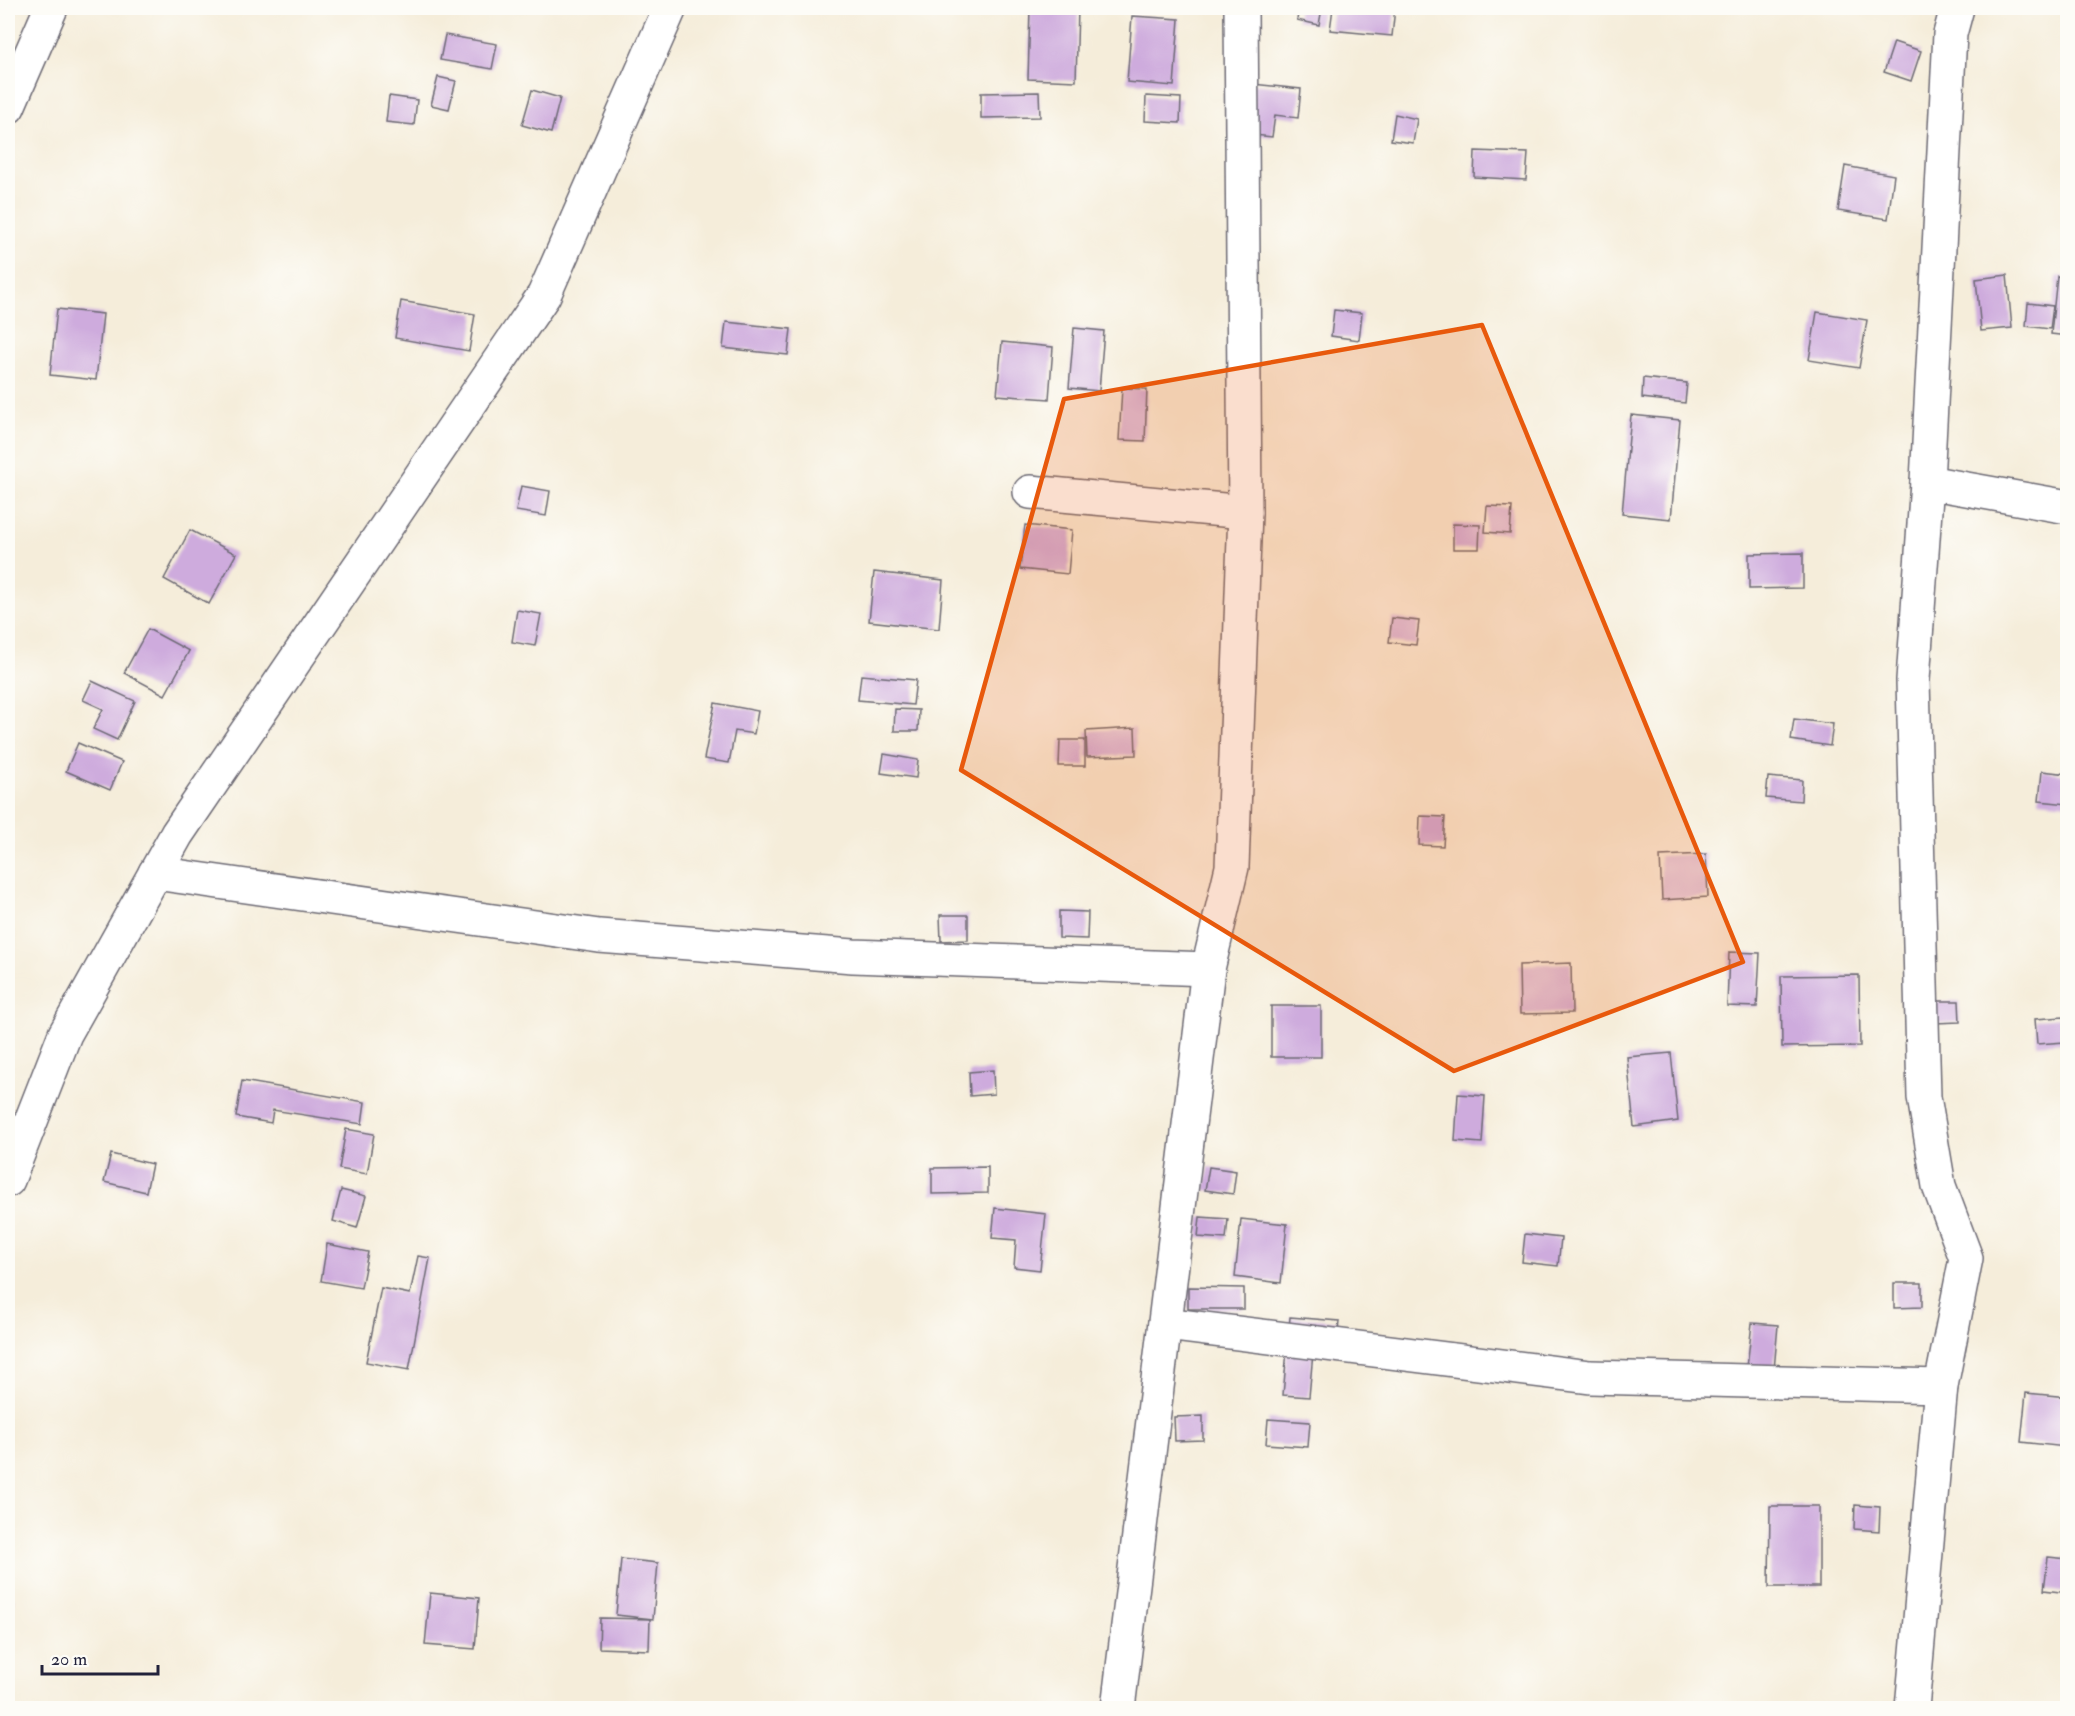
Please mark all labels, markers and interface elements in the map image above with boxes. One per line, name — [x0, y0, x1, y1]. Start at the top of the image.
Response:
scale bar — [42, 1638, 158, 1676]
text: 20 m — [51, 1648, 87, 1671]

